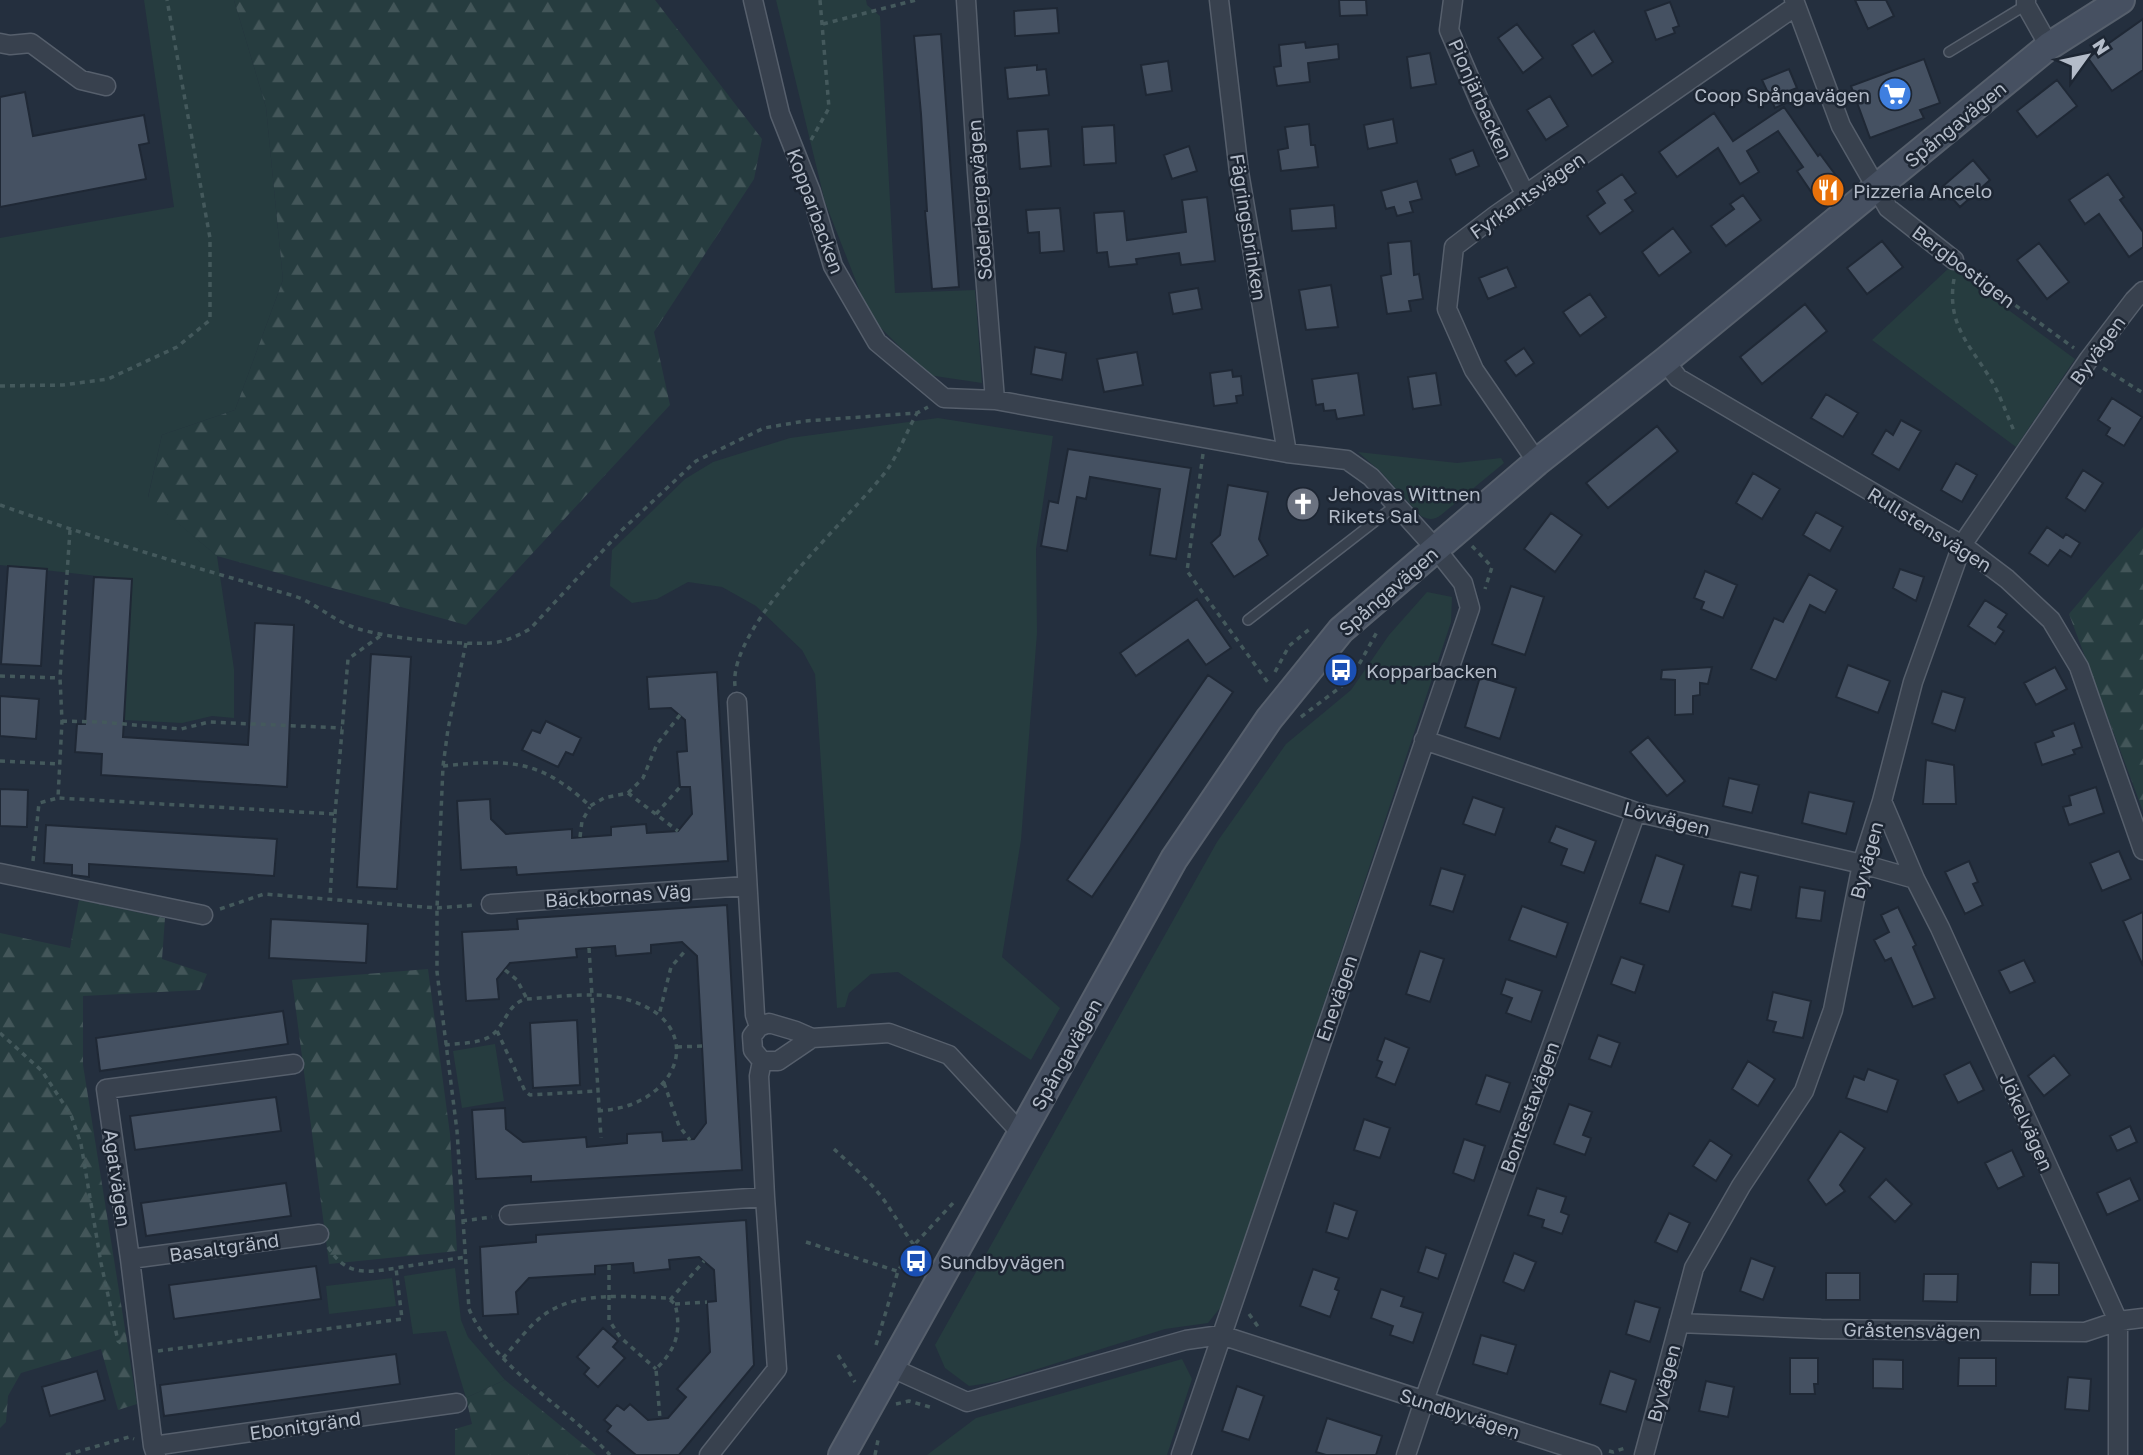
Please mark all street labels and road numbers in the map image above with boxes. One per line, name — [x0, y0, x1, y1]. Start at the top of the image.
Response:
street label: Pionjärbacken — [1444, 35, 1518, 163]
street label: Spångavägen — [1900, 76, 2010, 172]
street label: Söderbergavägen — [962, 119, 996, 281]
street label: Kopparbacken — [783, 145, 849, 277]
street label: Fyrkantsvägen — [1465, 147, 1589, 243]
street label: Fägringsbrinken — [1226, 152, 1272, 302]
street label: Bergbostigen — [1908, 220, 2020, 312]
street label: Byvägen — [2064, 311, 2130, 389]
street label: Rullstensvägen — [1864, 482, 1996, 576]
street label: Spångavägen — [1334, 542, 1442, 640]
street label: Lövvägen — [1621, 796, 1713, 840]
street label: Byvägen — [1845, 819, 1887, 901]
street label: Bäckbornas Väg — [544, 878, 692, 912]
street label: Enevägen — [1311, 952, 1361, 1044]
street label: Spångavägen — [1026, 994, 1106, 1114]
street label: Bontestavägen — [1495, 1038, 1563, 1176]
street label: Jökelvägen — [1995, 1070, 2059, 1174]
street label: Agatvägen — [100, 1128, 136, 1228]
street label: Basaltgränd — [168, 1228, 280, 1266]
street label: Gråstensvägen — [1843, 1317, 1981, 1343]
street label: Byvägen — [1642, 1342, 1684, 1424]
street label: Sundbyvägen — [1397, 1383, 1523, 1443]
street label: Ebonitgränd — [248, 1406, 362, 1444]

